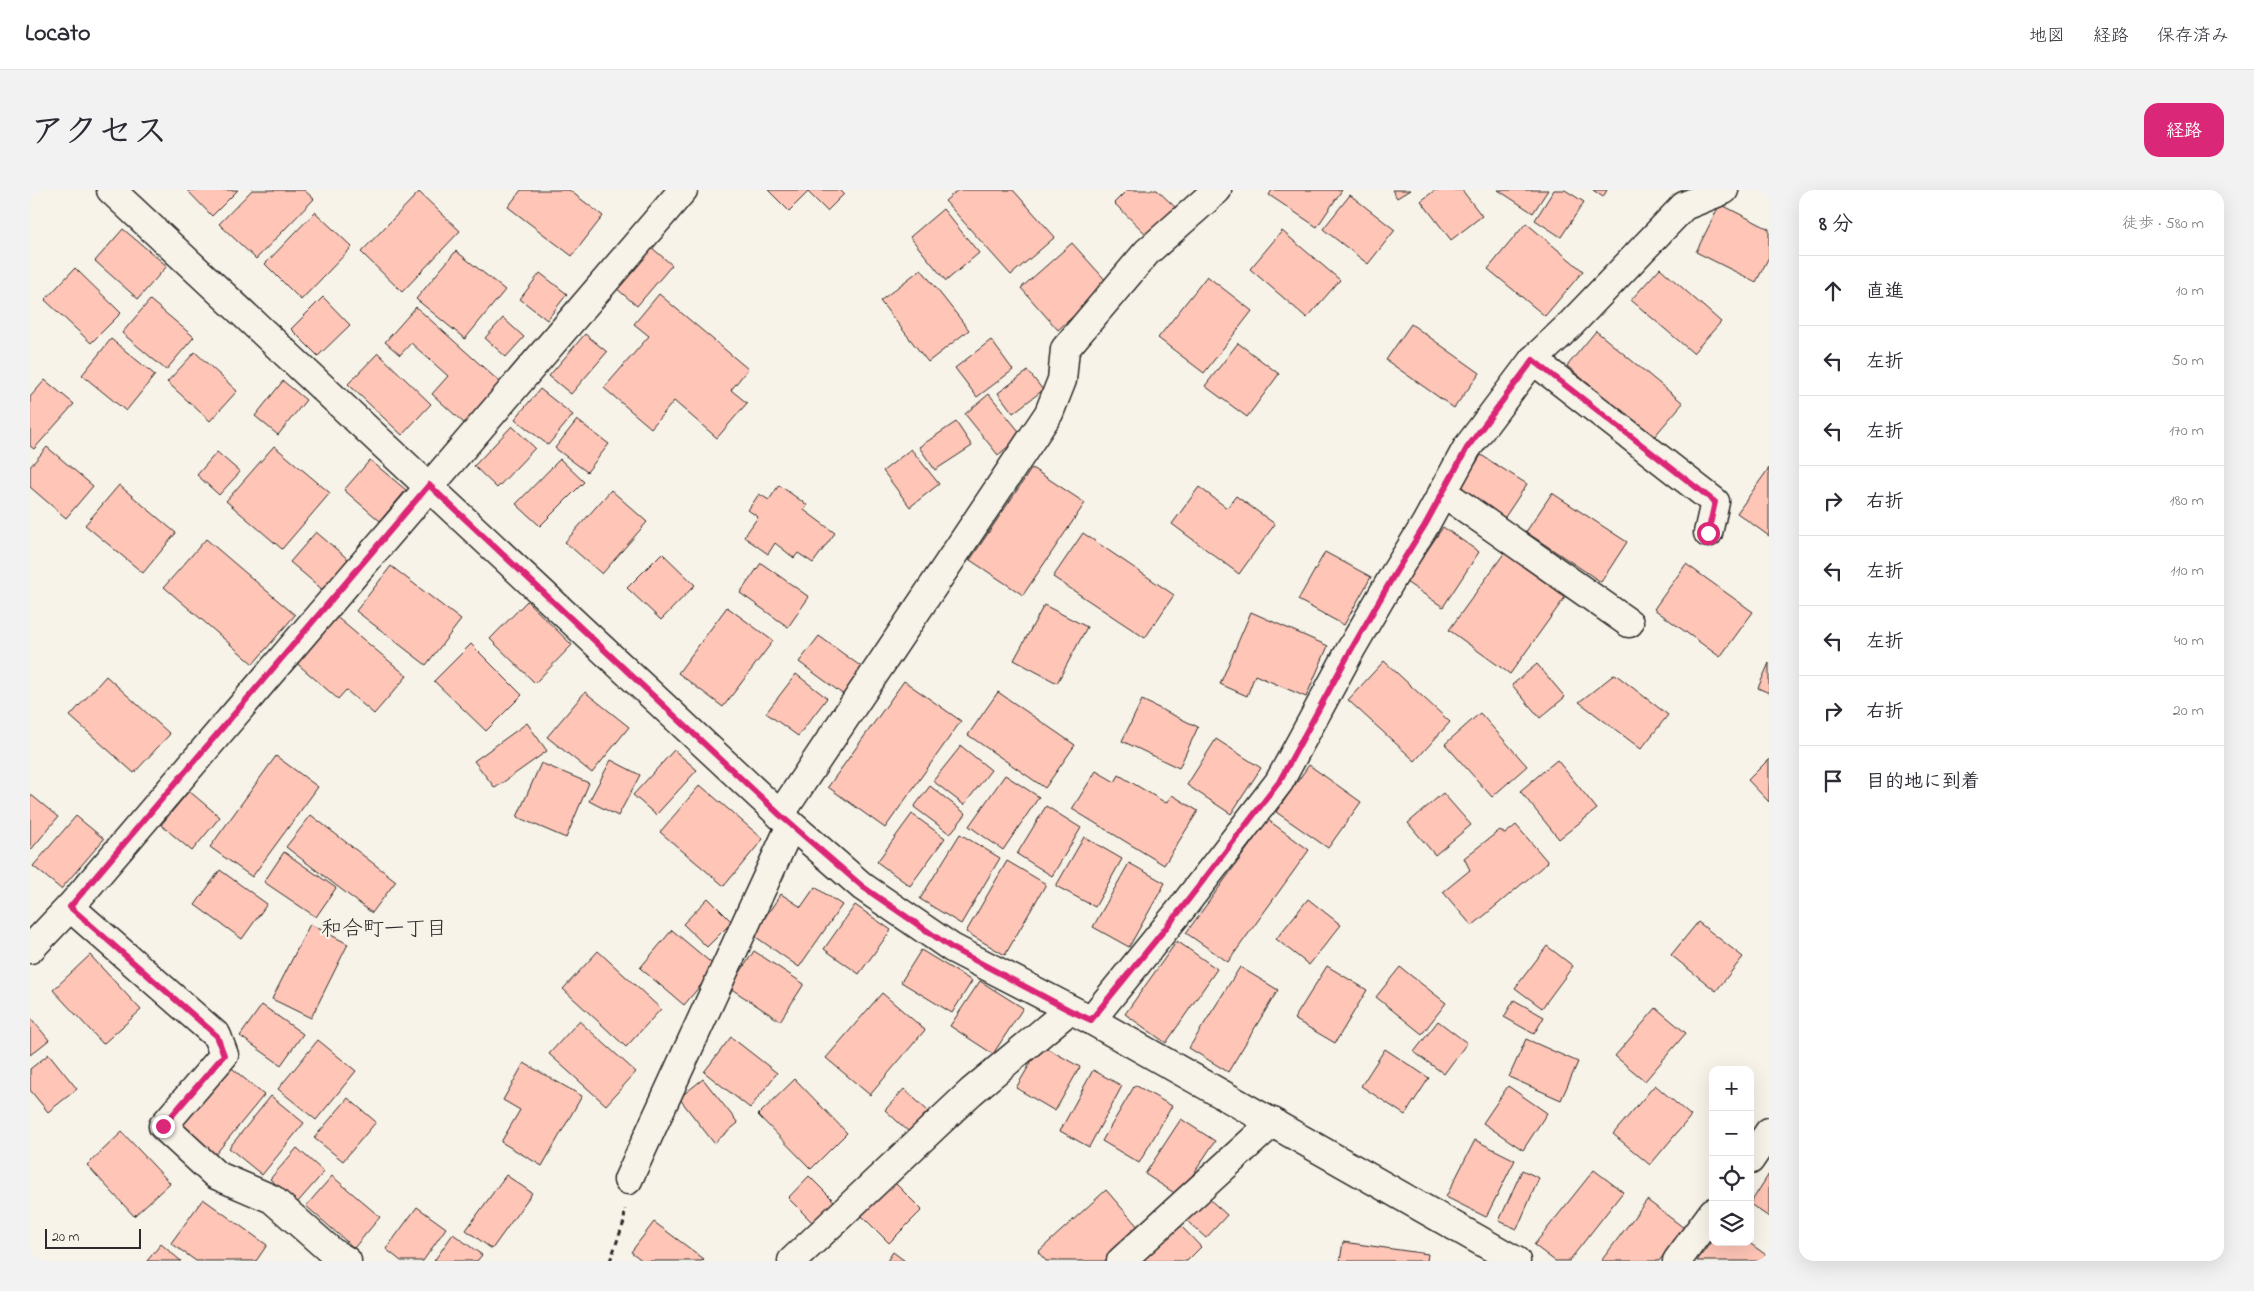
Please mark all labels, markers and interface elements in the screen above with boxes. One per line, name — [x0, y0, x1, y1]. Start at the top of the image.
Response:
text: Locato — [25, 17, 91, 52]
text: 地図 — [2029, 24, 2065, 50]
text: 経路 — [2093, 24, 2129, 50]
text: 保存済み — [2157, 24, 2229, 50]
button: 経路 — [2144, 103, 2224, 157]
text: アクセス — [30, 108, 168, 159]
text: 8 分 — [1819, 210, 1853, 240]
text: 徒歩 · 580 m — [2122, 212, 2204, 236]
icon: ahead — [1819, 277, 1847, 305]
text: 直進 — [1866, 279, 1904, 306]
text: 10 m — [2176, 279, 2204, 303]
icon: left — [1819, 347, 1847, 375]
text: 左折 — [1866, 349, 1904, 376]
text: 50 m — [2172, 349, 2204, 373]
icon: left — [1819, 417, 1847, 445]
text: 左折 — [1866, 419, 1904, 446]
text: 170 m — [2169, 419, 2204, 443]
icon: right — [1819, 487, 1847, 515]
text: 右折 — [1866, 489, 1904, 516]
text: 180 m — [2170, 489, 2204, 513]
route start — [1697, 522, 1720, 545]
icon: left — [1819, 557, 1847, 585]
text: 左折 — [1866, 559, 1904, 586]
text: 110 m — [2170, 559, 2204, 583]
icon: left — [1819, 627, 1847, 655]
text: 左折 — [1866, 629, 1904, 656]
text: 40 m — [2174, 629, 2204, 653]
icon: right — [1819, 697, 1847, 725]
text: 右折 — [1866, 699, 1904, 726]
text: 20 m — [2173, 699, 2204, 723]
icon: arrive — [1819, 767, 1847, 795]
text: 目的地に到着 — [1866, 769, 1980, 796]
district label: 和合町一丁目 — [321, 915, 447, 945]
map controls — [1709, 1066, 1754, 1246]
button: + — [1709, 1066, 1754, 1111]
button: − — [1709, 1111, 1754, 1156]
route end — [152, 1115, 175, 1138]
button: locate — [1709, 1156, 1754, 1201]
button: layers — [1709, 1201, 1754, 1246]
scale bar — [45, 1226, 141, 1249]
text: 20 m — [52, 1227, 79, 1248]

